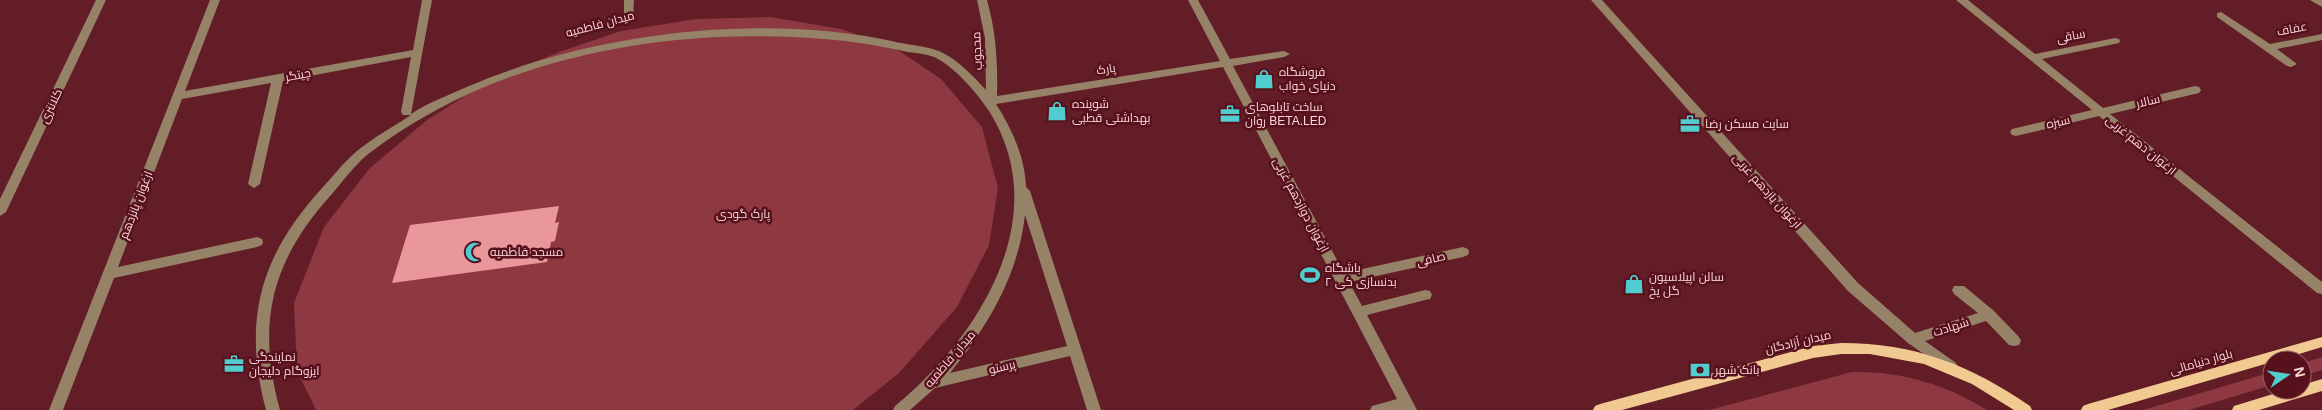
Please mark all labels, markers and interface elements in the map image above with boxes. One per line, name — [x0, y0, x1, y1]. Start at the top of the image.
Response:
street label: میدان فاطمیه — [564, 8, 636, 40]
street label: عفاف — [2276, 19, 2308, 39]
street label: ساقی — [2055, 26, 2087, 46]
street label: محجوب — [969, 31, 985, 71]
street label: پارک — [1095, 60, 1118, 79]
place label: فروشگاه دنیای خواب — [1279, 65, 1336, 93]
street label: چیتگر — [283, 66, 312, 86]
shop icon: فروشگاه دنیای خواب — [1253, 68, 1275, 90]
street label: کلانتری — [37, 86, 65, 126]
street label: سالار — [2134, 91, 2162, 111]
place label: شوینده بهداشتی قطبی — [1072, 97, 1151, 125]
shop icon: شوینده بهداشتی قطبی — [1046, 100, 1068, 122]
place label: ساخت تابلوهای روان BETA.LED — [1245, 100, 1327, 128]
office icon: ساخت تابلوهای روان BETA.LED — [1219, 103, 1241, 125]
street label: سبزه — [2045, 112, 2071, 132]
street label: ارغوان دهم غربی — [2103, 112, 2179, 178]
office icon: سایت مسکن رضا — [1679, 113, 1701, 135]
place label: سایت مسکن رضا — [1705, 117, 1789, 131]
street label: ارغوان یازدهم غربی — [1729, 151, 1804, 232]
street label: ارغوان دوازدهم غربی — [1269, 155, 1332, 255]
street label: ارغوان پانزدهم — [117, 169, 157, 242]
park label: پارک گودی — [716, 207, 771, 223]
mosque icon: مسجد فاطمیه — [464, 241, 486, 263]
place label: مسجد فاطمیه — [490, 245, 563, 259]
street label: صافی — [1415, 249, 1447, 269]
place label: باشگاه بدنسازی کی ۲ — [1325, 261, 1397, 289]
sports icon: باشگاه بدنسازی کی ۲ — [1299, 264, 1321, 286]
place label: سالن اپیلاسیون گل یخ — [1649, 270, 1724, 299]
shop icon: سالن اپیلاسیون گل یخ — [1623, 273, 1645, 295]
street label: شهادت — [1931, 315, 1971, 339]
street label: میدان فاطمیه — [922, 328, 978, 390]
street label: میدان آزادگان — [1764, 328, 1832, 356]
street label: بلوار دنیامالی — [2168, 346, 2234, 378]
place label: نمایندگی ایزوگام دلیجان — [249, 350, 319, 379]
north arrow — [2262, 350, 2312, 400]
office icon: نمایندگی ایزوگام دلیجان — [223, 353, 245, 375]
street label: پرستو — [987, 357, 1018, 379]
bank icon: بانک شهر — [1689, 359, 1711, 381]
place label: بانک شهر — [1714, 363, 1760, 377]
text: N — [2291, 365, 2309, 379]

